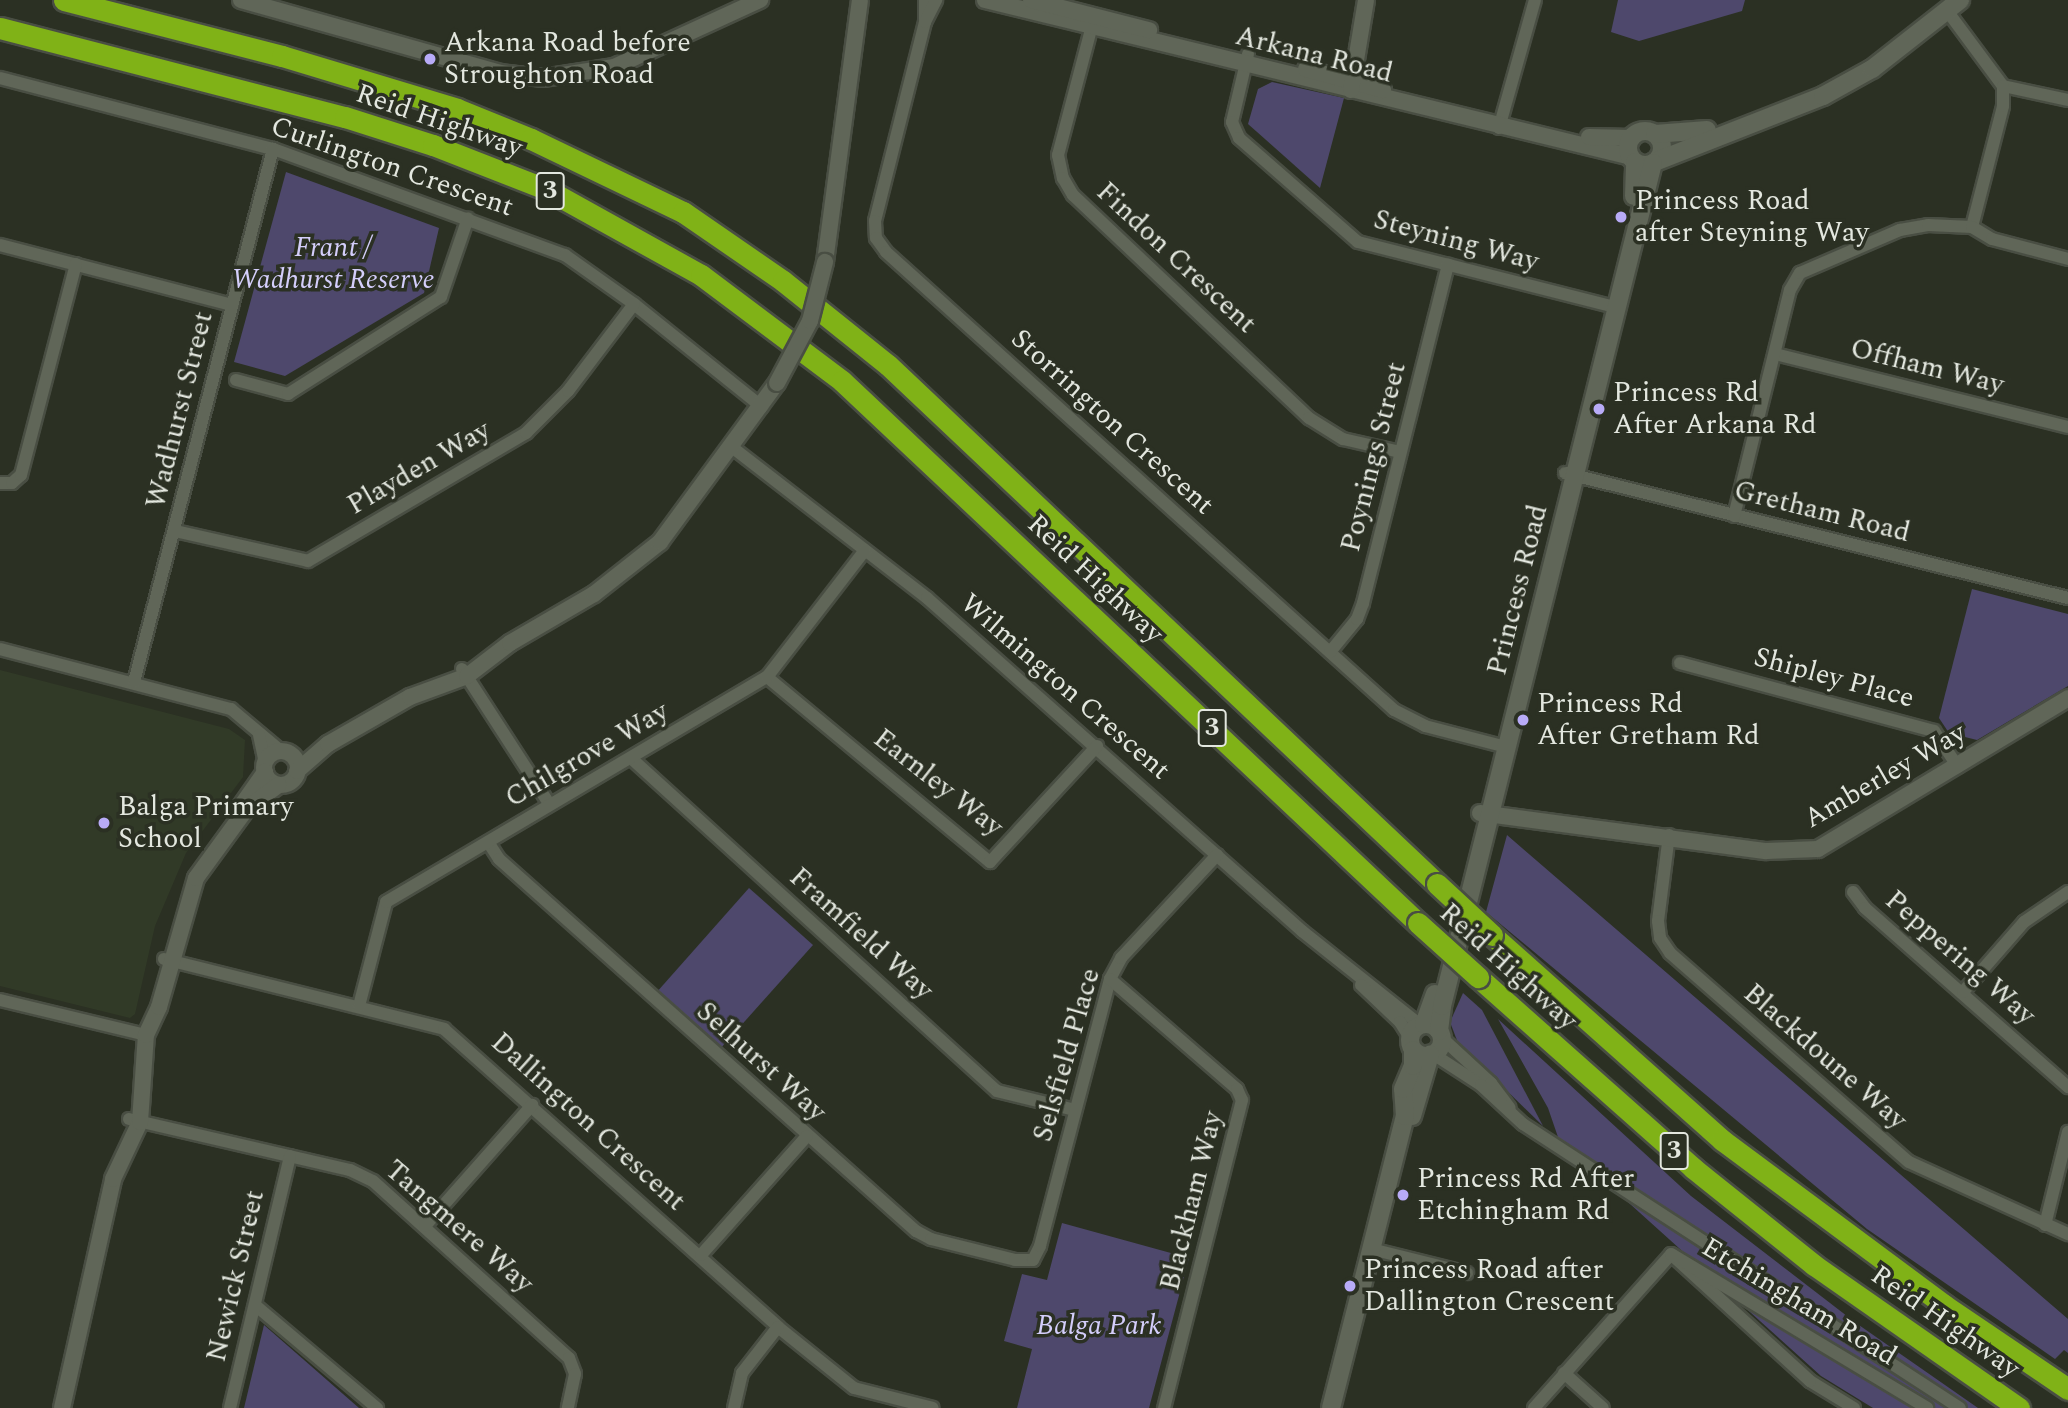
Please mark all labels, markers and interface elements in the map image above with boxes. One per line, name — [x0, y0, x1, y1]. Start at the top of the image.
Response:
street label: Arkana Road — [1232, 19, 1396, 91]
place label: Arkana Road before Stroughton Road — [444, 26, 691, 92]
marker: Arkana Road before Stroughton Road — [422, 51, 438, 67]
street label: Reid Highway — [351, 77, 527, 165]
street label: Curlington Crescent — [266, 110, 518, 224]
road number: 3 — [534, 168, 566, 214]
street label: Findon Crescent — [1089, 175, 1263, 341]
place label: Princess Road after Steyning Way — [1635, 184, 1869, 250]
street label: Steyning Way — [1370, 203, 1542, 279]
marker: Princess Road after Steyning Way — [1613, 209, 1629, 225]
park label: Frant / Wadhurst Reserve — [231, 231, 435, 297]
street label: Wadhurst Street — [139, 308, 221, 512]
street label: Storrington Crescent — [1004, 322, 1220, 522]
street label: Offham Way — [1847, 332, 2007, 402]
street label: Poynings Street — [1334, 359, 1414, 555]
place label: Princess Rd After Arkana Rd — [1613, 376, 1817, 442]
marker: Princess Rd After Arkana Rd — [1591, 401, 1607, 417]
street label: Playden Way — [342, 414, 496, 522]
street label: Gretham Road — [1731, 474, 1913, 550]
street label: Princess Road — [1481, 501, 1555, 679]
street label: Reid Highway — [1020, 507, 1170, 651]
street label: Wilmington Crescent — [953, 587, 1177, 787]
street label: Shipley Place — [1750, 640, 1918, 716]
place label: Princess Rd After Gretham Rd — [1537, 687, 1760, 753]
street label: Chilgrove Way — [500, 695, 674, 815]
road number: 3 — [1196, 706, 1228, 750]
marker: Princess Rd After Gretham Rd — [1515, 712, 1531, 728]
street label: Amberley Way — [1798, 716, 1972, 836]
street label: Earnley Way — [866, 722, 1010, 844]
place label: Balga Primary School — [118, 790, 294, 856]
marker: Balga Primary School — [96, 815, 112, 831]
street label: Framfield Way — [782, 861, 940, 1007]
street label: Peppering Way — [1878, 883, 2042, 1033]
street label: Reid Highway — [1432, 896, 1584, 1038]
street label: Selsfield Place — [1026, 964, 1108, 1146]
street label: Blackdoune Way — [1736, 977, 1914, 1137]
street label: Selhurst Way — [689, 995, 833, 1129]
street label: Dallington Crescent — [484, 1026, 692, 1218]
street label: Blackham Way — [1153, 1108, 1231, 1294]
road number: 3 — [1658, 1128, 1690, 1174]
street label: Tangmere Way — [378, 1153, 540, 1301]
place label: Princess Rd After Etchingham Rd — [1417, 1162, 1634, 1228]
street label: Newick Street — [200, 1187, 272, 1365]
marker: Princess Rd After Etchingham Rd — [1395, 1187, 1411, 1203]
street label: Etchingham Road — [1695, 1231, 1903, 1373]
place label: Princess Road after Dallington Crescent — [1364, 1253, 1615, 1319]
street label: Reid Highway — [1864, 1258, 2026, 1386]
marker: Princess Road after Dallington Crescent — [1342, 1278, 1358, 1294]
park label: Balga Park — [1036, 1309, 1162, 1343]

